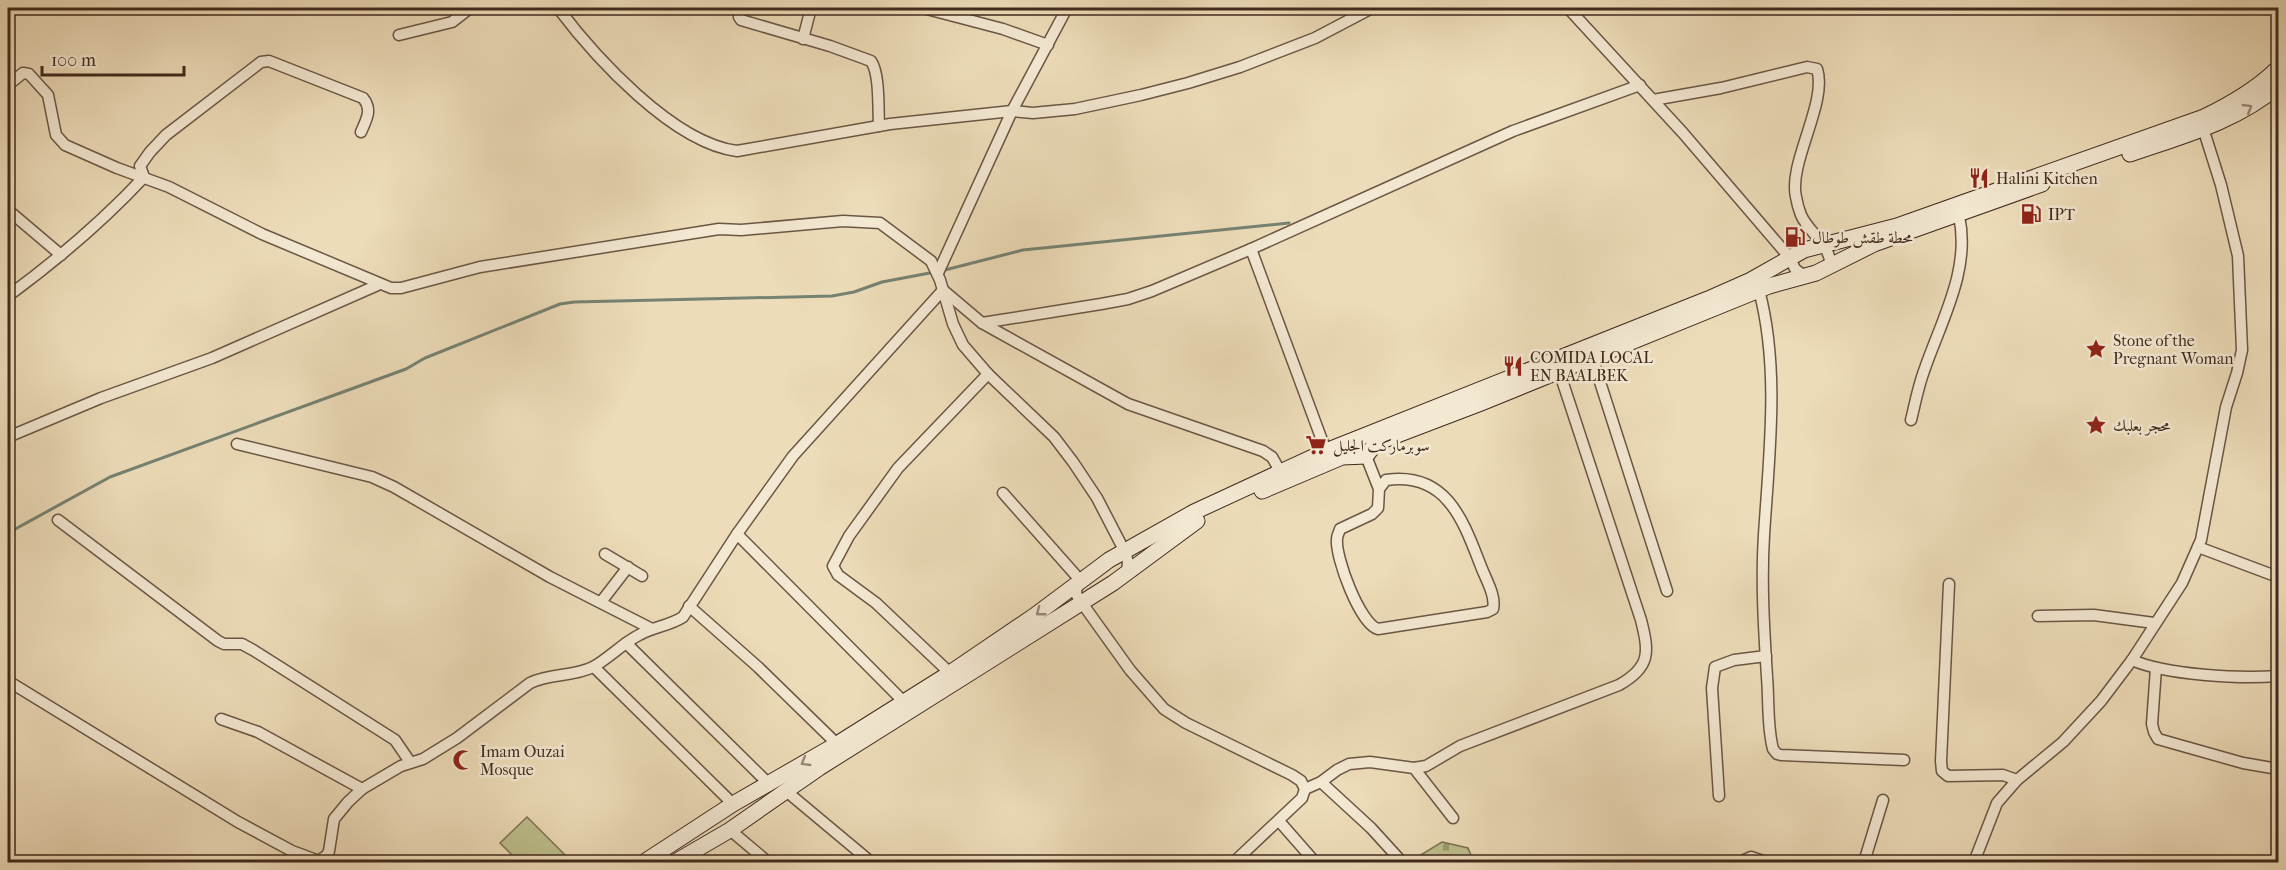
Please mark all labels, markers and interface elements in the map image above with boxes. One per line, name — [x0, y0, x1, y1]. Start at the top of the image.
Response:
scale bar — [42, 39, 184, 77]
text: 100 m — [51, 50, 96, 71]
one-way arrow — [2242, 103, 2252, 115]
restaurant icon: Halini Kitchen — [1967, 166, 1991, 190]
place label: Halini Kitchen — [1996, 169, 2098, 188]
fuel station icon: IPT — [2019, 202, 2043, 226]
place label: IPT — [2048, 205, 2075, 224]
fuel station icon: محطة طقش طوطال — [1783, 225, 1807, 249]
place label: محطة طقش طوطال — [1812, 228, 1913, 248]
place label: Stone of the Pregnant Woman — [2113, 331, 2234, 368]
place icon: Stone of the Pregnant Woman — [2084, 337, 2108, 361]
place label: COMIDA LOCAL EN BAALBEK — [1530, 348, 1653, 385]
restaurant icon: COMIDA LOCAL EN BAALBEK — [1501, 354, 1525, 378]
place icon: محجر بعلبك — [2084, 413, 2108, 437]
place label: محجر بعلبك — [2113, 416, 2171, 436]
supermarket icon: سوبرماركت الجليل — [1304, 433, 1328, 457]
place label: سوبرماركت الجليل — [1333, 436, 1430, 457]
one-way arrow — [1035, 604, 1046, 615]
place label: Imam Ouzai Mosque — [480, 742, 565, 779]
mosque icon: Imam Ouzai Mosque — [451, 748, 475, 772]
one-way arrow — [801, 755, 811, 766]

